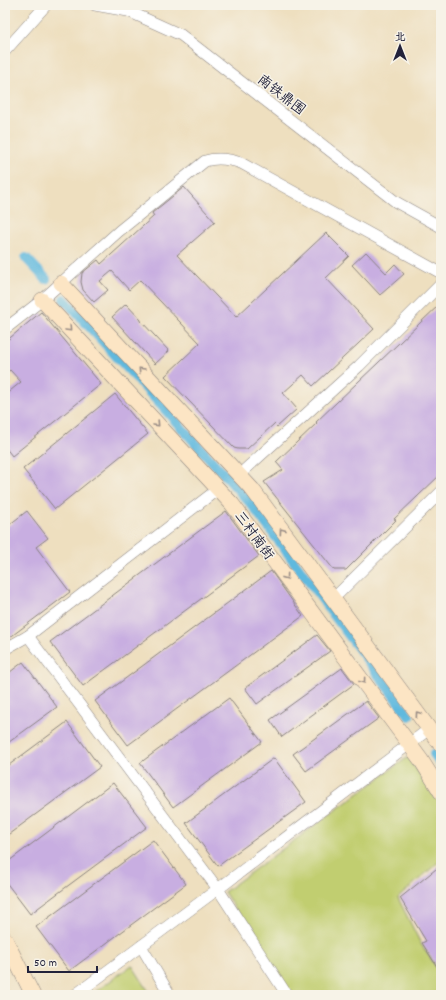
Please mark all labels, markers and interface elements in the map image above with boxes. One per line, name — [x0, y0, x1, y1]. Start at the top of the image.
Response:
north arrow — [380, 26, 420, 66]
text: 北 — [395, 30, 406, 46]
street label: 南铁鼎围 — [253, 70, 309, 121]
one-way arrow — [64, 324, 71, 331]
one-way arrow — [139, 367, 146, 375]
one-way arrow — [153, 419, 160, 427]
street label: 三村南街 — [229, 508, 278, 565]
one-way arrow — [280, 528, 287, 535]
one-way arrow — [281, 572, 288, 579]
one-way arrow — [358, 677, 365, 684]
one-way arrow — [415, 711, 423, 718]
scale bar — [28, 948, 97, 974]
text: 50 m — [34, 955, 57, 972]

